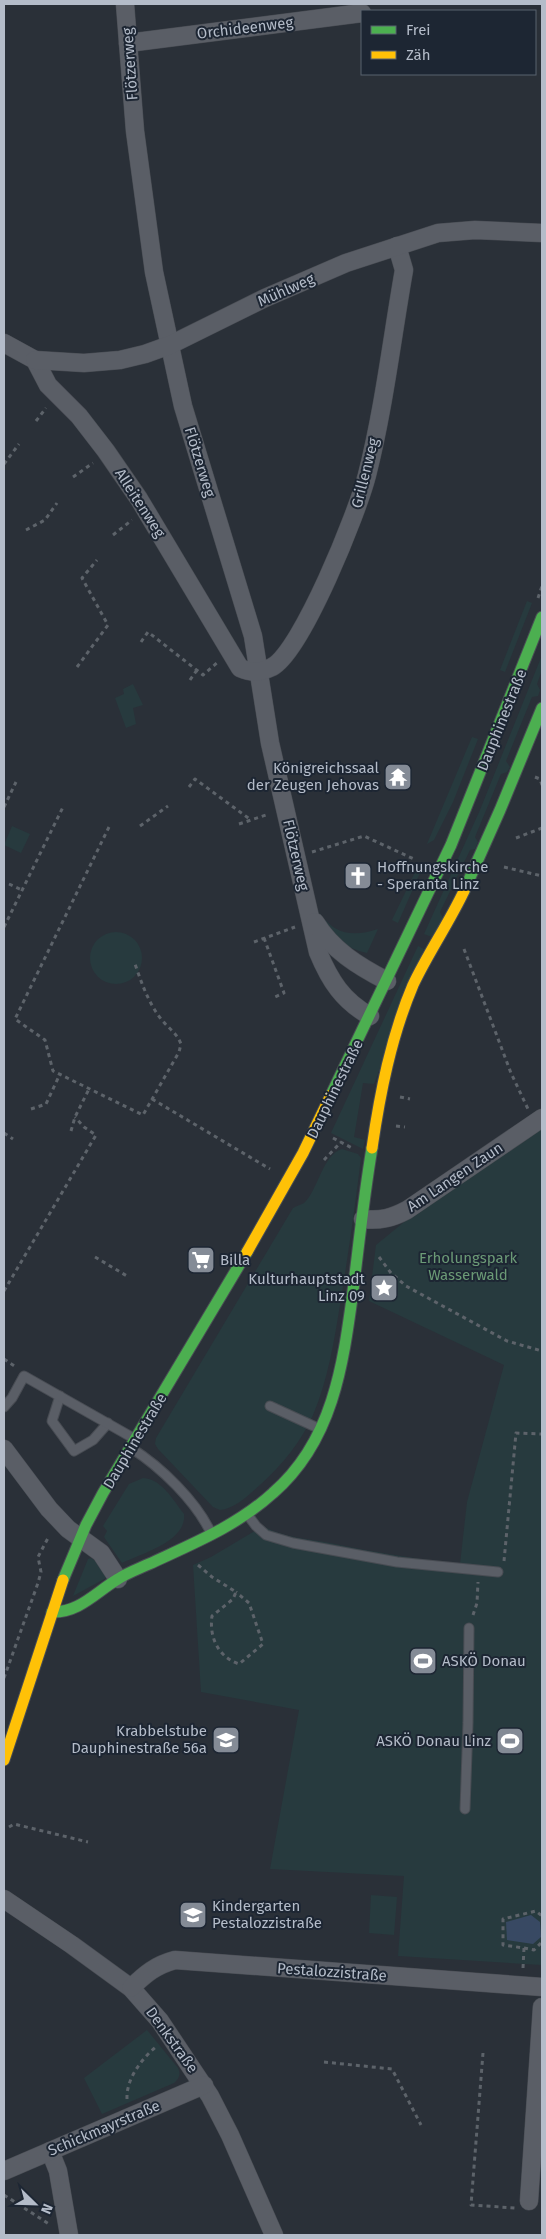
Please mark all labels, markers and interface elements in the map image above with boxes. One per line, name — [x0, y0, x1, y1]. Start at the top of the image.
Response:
legend — [361, 10, 536, 75]
street label: Orchideenweg — [196, 13, 294, 43]
text: Frei — [406, 21, 431, 39]
street label: Flötzerweg — [118, 27, 142, 101]
text: Zäh — [406, 46, 431, 64]
street label: Mühlweg — [255, 269, 317, 310]
street label: Flötzerweg — [181, 425, 219, 500]
street label: Grillenweg — [348, 436, 382, 510]
street label: Alleitenweg — [111, 465, 169, 541]
street label: Dauphinestraße — [473, 666, 531, 774]
place label: Königreichssaal der Zeugen Jehovas — [247, 759, 380, 794]
temple icon: Königreichssaal der Zeugen Jehovas — [383, 762, 413, 792]
street label: Flötzerweg — [279, 817, 313, 893]
place label: Hoffnungskirche - Speranta Linz — [377, 858, 488, 893]
church icon: Hoffnungskirche - Speranta Linz — [343, 861, 373, 891]
street label: Dauphinestraße — [303, 1036, 367, 1142]
street label: Am Langen Zaun — [404, 1138, 506, 1216]
supermarket icon: Billa — [186, 1245, 216, 1275]
park label: Erholungspark Wasserwald — [419, 1249, 517, 1284]
place label: Billa — [220, 1251, 250, 1269]
place label: Kulturhauptstadt Linz 09 — [248, 1270, 366, 1305]
place icon: Kulturhauptstadt Linz 09 — [369, 1273, 399, 1303]
street label: Dauphinestraße — [99, 1390, 171, 1492]
sports icon: ASKÖ Donau — [408, 1646, 438, 1676]
place label: ASKÖ Donau — [442, 1652, 526, 1670]
place label: Krabbelstube Dauphinestraße 56a — [71, 1722, 207, 1757]
school or university icon: Krabbelstube Dauphinestraße 56a — [211, 1725, 241, 1755]
sports icon: ASKÖ Donau Linz — [495, 1726, 525, 1756]
place label: ASKÖ Donau Linz — [376, 1732, 491, 1750]
place label: Kindergarten Pestalozzistraße — [212, 1897, 322, 1932]
school or university icon: Kindergarten Pestalozzistraße — [178, 1900, 208, 1930]
street label: Pestalozzistraße — [277, 1959, 387, 1985]
street label: Denkstraße — [142, 2003, 202, 2077]
street label: Schickmayrstraße — [45, 2096, 163, 2160]
north arrow — [10, 2179, 60, 2229]
text: N — [37, 2201, 56, 2216]

